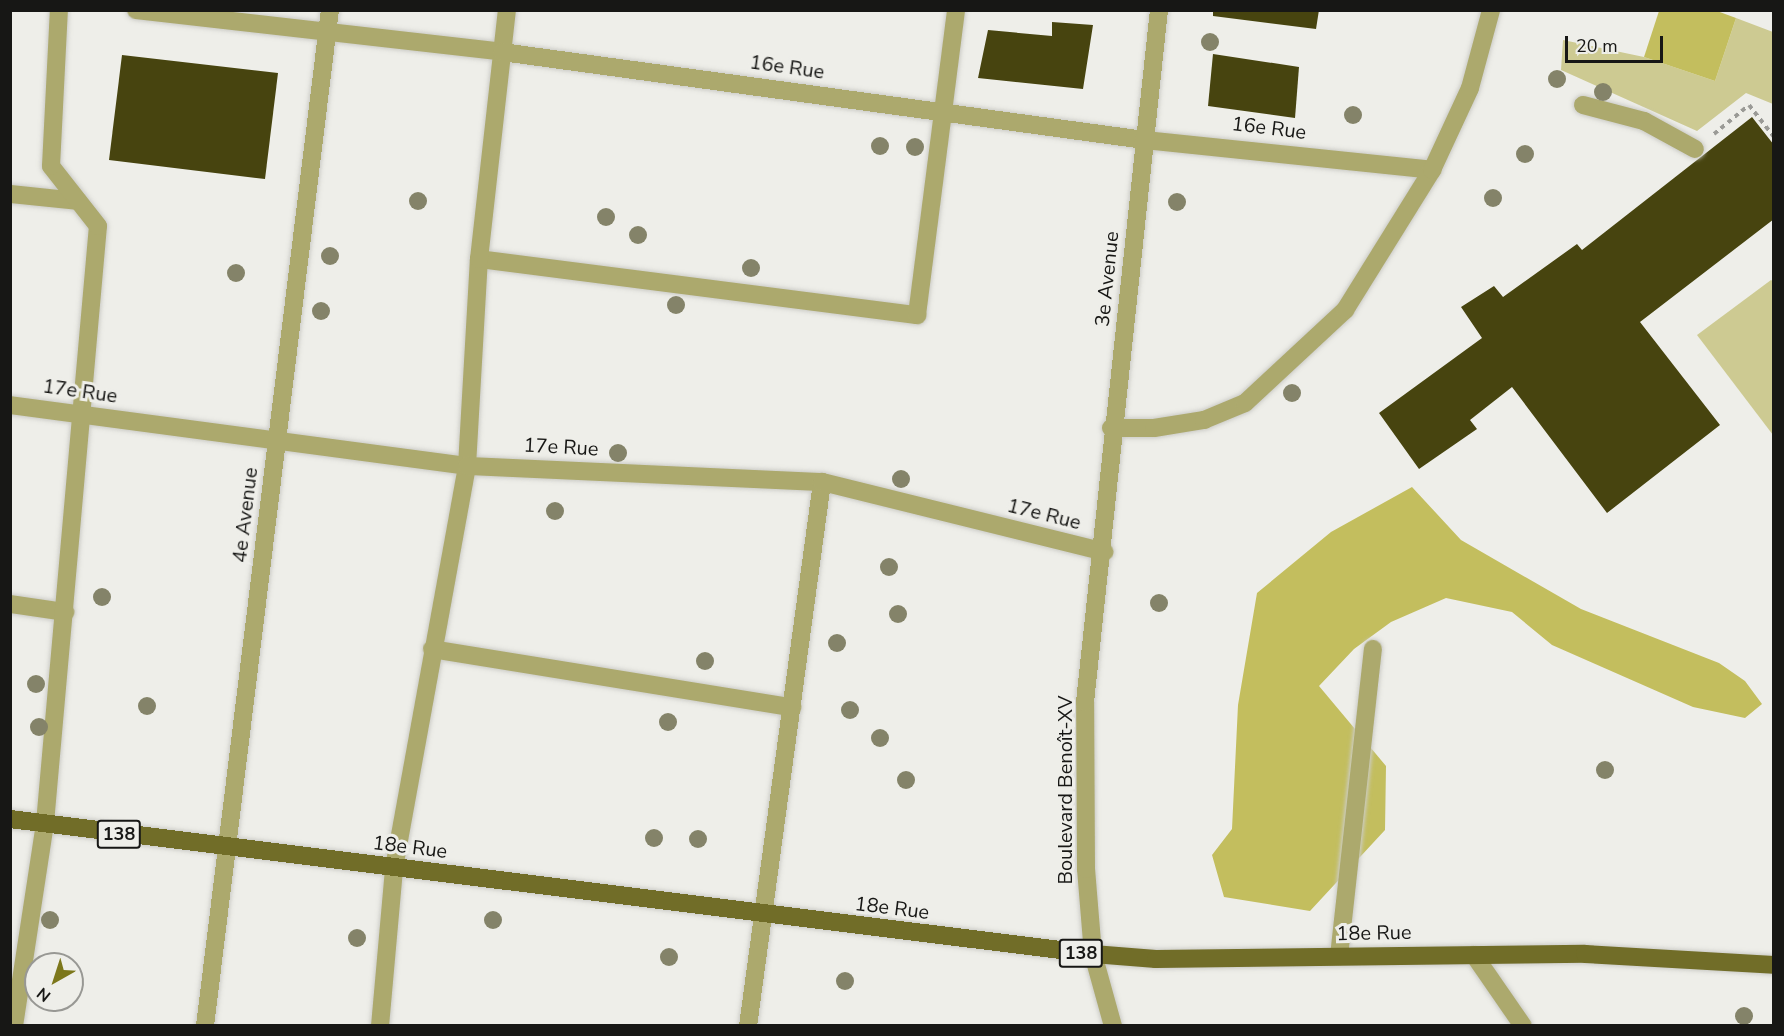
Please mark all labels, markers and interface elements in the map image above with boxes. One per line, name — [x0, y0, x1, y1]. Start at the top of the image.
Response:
scale bar — [1568, 24, 1666, 62]
text: 20 m — [1576, 34, 1618, 58]
street label: 16e Rue — [748, 50, 826, 84]
street label: 16e Rue — [1230, 112, 1308, 144]
street label: 3e Avenue — [1090, 230, 1124, 328]
street label: 17e Rue — [41, 374, 119, 408]
street label: 17e Rue — [523, 433, 599, 461]
street label: 4e Avenue — [227, 466, 263, 564]
street label: 17e Rue — [1005, 493, 1083, 535]
street label: Boulevard Benoît-XV — [1053, 695, 1077, 885]
road number: 138 — [96, 819, 142, 849]
street label: 18e Rue — [371, 831, 449, 863]
street label: 18e Rue — [853, 892, 931, 924]
street label: 18e Rue — [1336, 920, 1412, 946]
road number: 138 — [1058, 938, 1104, 968]
north arrow — [24, 952, 84, 1012]
text: N — [32, 982, 56, 1007]

